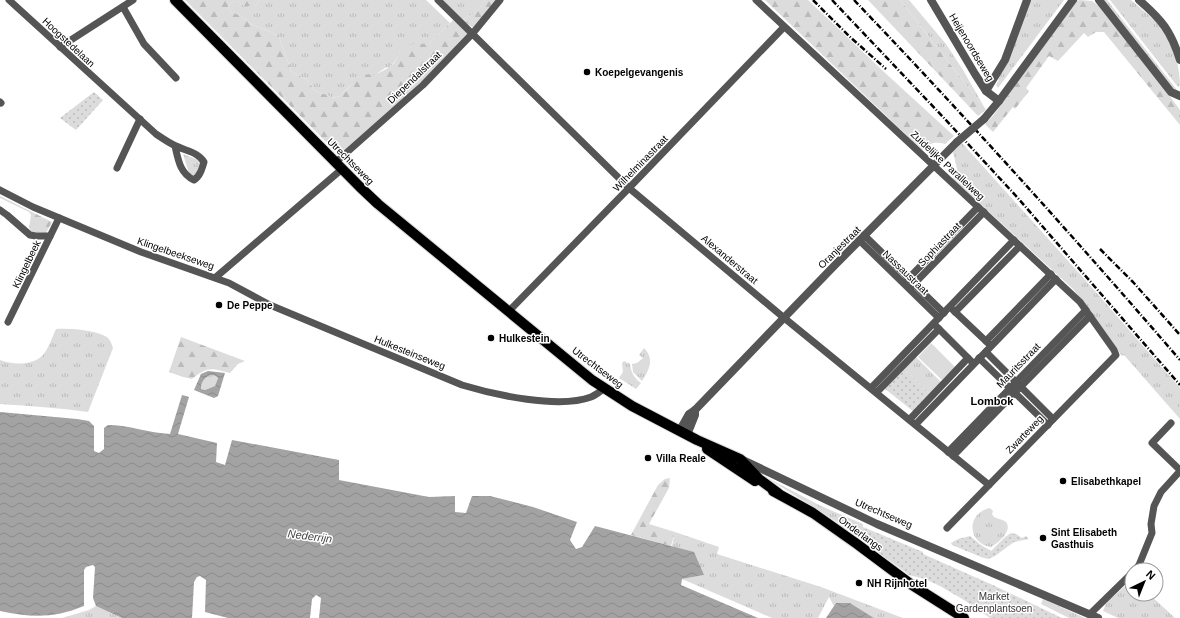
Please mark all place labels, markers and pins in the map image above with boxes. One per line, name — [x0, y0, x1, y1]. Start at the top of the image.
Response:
marker: Koepelgevangenis — [582, 67, 592, 77]
place label: Koepelgevangenis — [595, 67, 684, 78]
marker: De Peppe — [214, 300, 224, 310]
place label: De Peppe — [227, 300, 273, 311]
marker: Hulkestein — [486, 333, 496, 343]
place label: Hulkestein — [499, 333, 550, 344]
marker: Villa Reale — [643, 453, 653, 463]
place label: Villa Reale — [656, 453, 706, 464]
marker: Elisabethkapel — [1058, 476, 1068, 486]
place label: Elisabethkapel — [1071, 476, 1141, 487]
place label: Sint Elisabeth Gasthuis — [1051, 527, 1117, 550]
marker: Sint Elisabeth Gasthuis — [1038, 533, 1048, 543]
marker: NH Rijnhotel — [854, 578, 864, 588]
place label: NH Rijnhotel — [867, 578, 927, 589]

